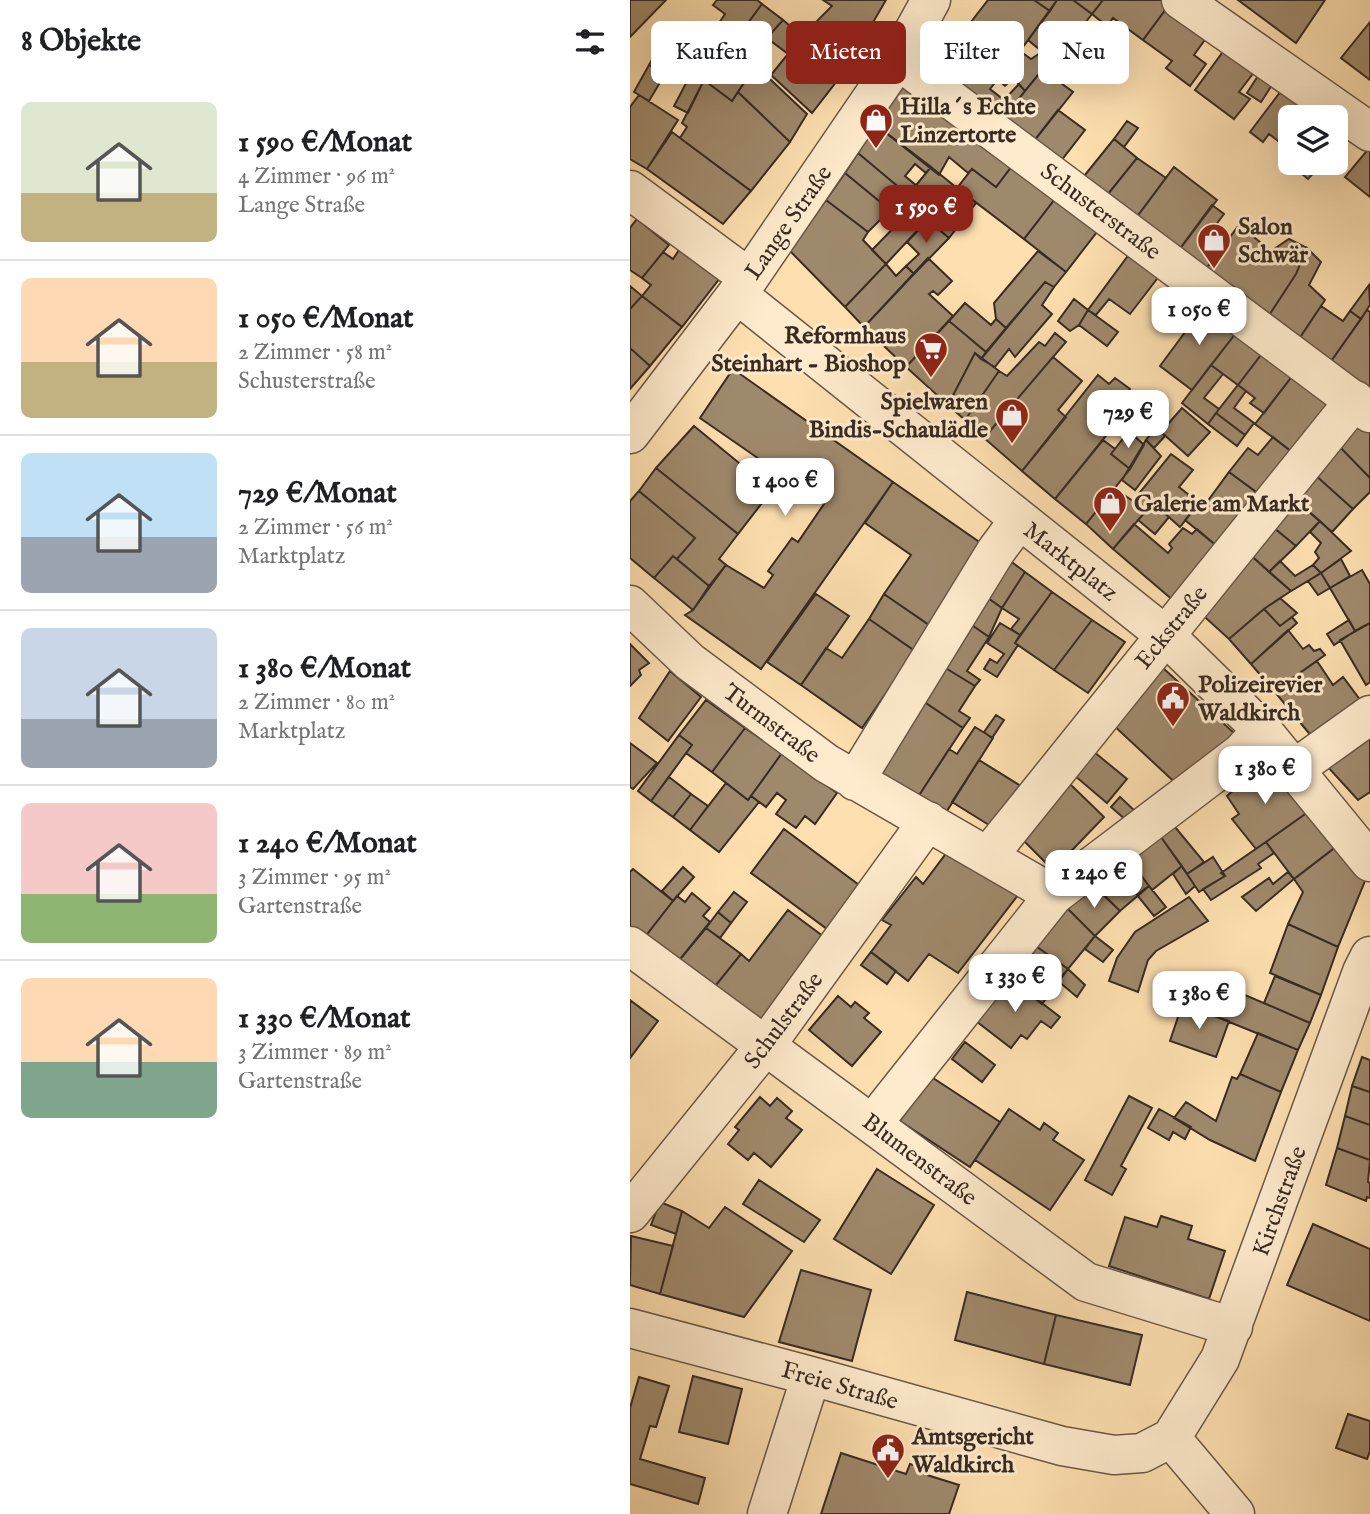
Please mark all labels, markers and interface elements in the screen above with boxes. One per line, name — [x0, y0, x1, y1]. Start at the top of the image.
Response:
chip: Kaufen — [651, 21, 772, 84]
chip: Mieten — [786, 21, 906, 84]
chip: Filter — [920, 21, 1024, 84]
chip: Neu — [1038, 21, 1129, 84]
text: 8 Objekte — [21, 23, 141, 61]
icon: filters — [571, 23, 609, 61]
place label: Hilla´s Echte Linzertorte — [900, 92, 1036, 151]
shop icon: Hilla´s Echte Linzertorte — [857, 101, 895, 150]
map controls — [1278, 105, 1348, 175]
button: layers — [1278, 105, 1348, 175]
text: 1 590 €/Monat — [238, 124, 412, 162]
icon: home — [77, 130, 161, 214]
street label: Schusterstraße — [1033, 157, 1167, 268]
street label: Lange Straße — [739, 160, 840, 286]
text: 4 Zimmer · 96 m² — [238, 162, 395, 191]
pin: 1 590 € — [861, 186, 991, 245]
text: Lange Straße — [238, 191, 365, 220]
text: 1 590 € — [895, 193, 957, 222]
place label: Salon Schwär — [1238, 212, 1308, 271]
shop icon: Salon Schwär — [1195, 221, 1233, 270]
pin: 1 050 € — [1134, 288, 1264, 347]
text: 1 050 € — [1168, 295, 1230, 324]
text: 1 050 €/Monat — [238, 300, 414, 338]
icon: home — [77, 306, 161, 390]
place label: Reformhaus Steinhart - Bioshop — [711, 321, 907, 380]
supermarket icon: Reformhaus Steinhart - Bioshop — [912, 330, 950, 379]
text: 2 Zimmer · 58 m² — [238, 338, 392, 367]
text: Schusterstraße — [238, 367, 375, 396]
place label: Spielwaren Bindis-Schaulädle — [809, 387, 988, 446]
pin: 729 € — [1079, 391, 1177, 450]
shop icon: Spielwaren Bindis-Schaulädle — [993, 396, 1031, 445]
text: 729 € — [1103, 398, 1153, 427]
pin: 1 400 € — [720, 458, 850, 518]
text: 1 400 € — [752, 466, 818, 495]
text: 729 €/Monat — [238, 475, 397, 513]
icon: home — [77, 481, 161, 565]
shop icon: Galerie am Markt — [1091, 484, 1129, 533]
place label: Galerie am Markt — [1134, 489, 1310, 520]
text: 2 Zimmer · 56 m² — [238, 513, 393, 542]
street label: Marktplatz — [1016, 516, 1124, 609]
text: Marktplatz — [238, 542, 345, 571]
street label: Eckstraße — [1129, 580, 1215, 676]
text: 1 380 €/Monat — [238, 650, 411, 688]
icon: home — [77, 656, 161, 740]
place label: Polizeirevier Waldkirch — [1197, 670, 1323, 729]
street label: Turmstraße — [716, 677, 826, 771]
public building icon: Polizeirevier Waldkirch — [1154, 679, 1192, 728]
text: 2 Zimmer · 80 m² — [238, 688, 395, 717]
text: Marktplatz — [238, 717, 345, 746]
pin: 1 380 € — [1200, 746, 1330, 806]
text: 1 380 € — [1235, 754, 1296, 783]
text: 1 240 €/Monat — [238, 825, 417, 863]
icon: home — [77, 831, 161, 915]
pin: 1 240 € — [1029, 850, 1159, 910]
text: 1 240 € — [1061, 858, 1127, 887]
text: 3 Zimmer · 95 m² — [238, 863, 391, 892]
text: Gartenstraße — [238, 892, 362, 921]
pin: 1 330 € — [950, 954, 1080, 1014]
text: 1 330 € — [985, 962, 1045, 991]
street label: Schulstraße — [738, 966, 831, 1076]
pin: 1 380 € — [1134, 972, 1264, 1031]
text: 1 380 € — [1169, 979, 1230, 1008]
text: 1 330 €/Monat — [238, 1000, 410, 1038]
icon: home — [77, 1006, 161, 1090]
text: 3 Zimmer · 89 m² — [238, 1038, 392, 1067]
text: Gartenstraße — [238, 1067, 362, 1096]
street label: Blumenstraße — [855, 1107, 983, 1214]
street label: Kirchstraße — [1246, 1142, 1315, 1261]
street label: Freie Straße — [777, 1355, 902, 1418]
place label: Amtsgericht Waldkirch — [911, 1422, 1035, 1481]
public building icon: Amtsgericht Waldkirch — [869, 1431, 907, 1480]

